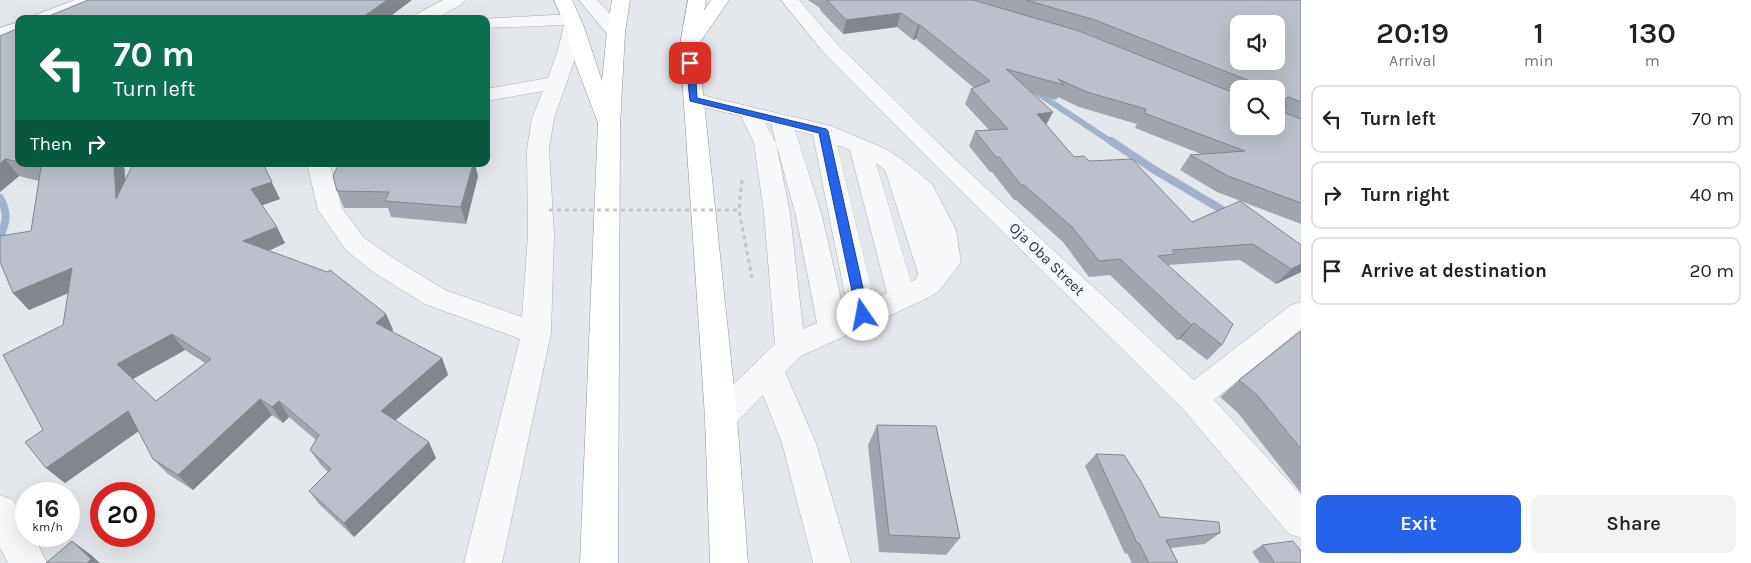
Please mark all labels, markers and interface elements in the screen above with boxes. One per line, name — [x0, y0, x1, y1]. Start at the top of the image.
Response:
map controls — [1230, 15, 1285, 135]
button: sound — [1230, 15, 1285, 70]
text: 20:19 — [1376, 15, 1449, 51]
text: 1 — [1533, 15, 1544, 51]
text: 130 — [1628, 15, 1676, 51]
text: 70 m — [113, 34, 195, 75]
icon: left — [30, 35, 95, 100]
pin — [669, 42, 711, 84]
icon: arrive — [676, 49, 704, 77]
text: Arrival — [1389, 51, 1436, 70]
text: min — [1524, 51, 1553, 70]
text: m — [1645, 51, 1660, 70]
text: Turn left — [113, 76, 196, 102]
button: search — [1230, 80, 1285, 135]
icon: left — [1318, 105, 1346, 133]
text: Turn left — [1361, 108, 1436, 130]
text: 70 m — [1692, 108, 1734, 130]
icon: right — [82, 130, 110, 158]
text: Then — [30, 133, 72, 155]
icon: right — [1318, 181, 1346, 209]
text: Turn right — [1361, 184, 1450, 206]
text: 40 m — [1690, 184, 1734, 206]
street label: Oja Oba Street — [1006, 219, 1089, 300]
icon: arrive — [1318, 257, 1346, 285]
text: Arrive at destination — [1361, 260, 1547, 282]
text: 20 m — [1689, 260, 1734, 282]
position arrow — [836, 288, 888, 340]
speed limit sign: 20 — [90, 482, 155, 547]
text: 16 — [35, 494, 60, 523]
button: Exit — [1316, 495, 1521, 553]
button: Share — [1531, 495, 1736, 553]
text: km/h — [32, 520, 63, 534]

